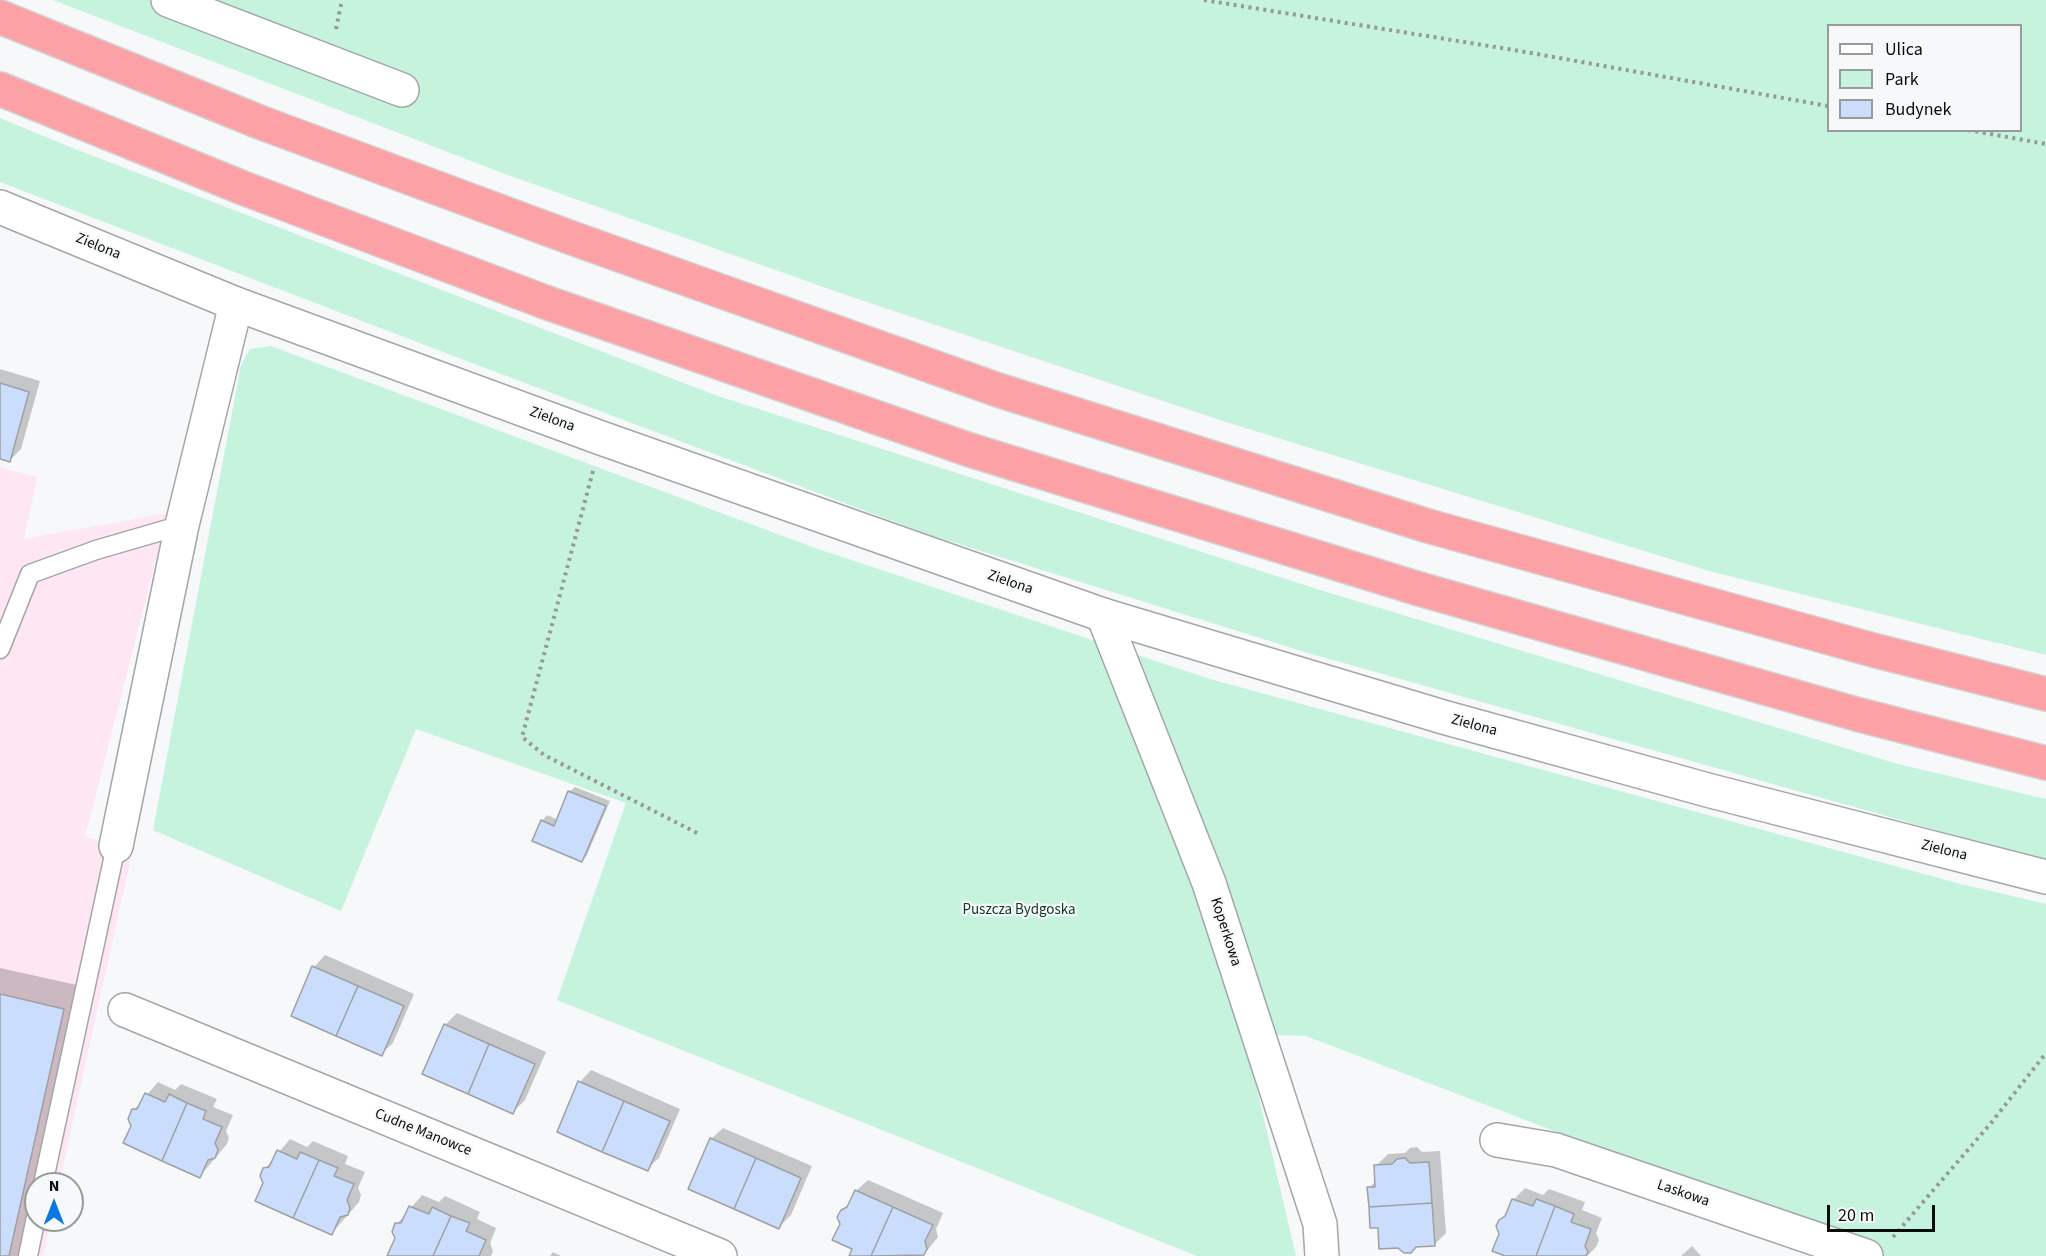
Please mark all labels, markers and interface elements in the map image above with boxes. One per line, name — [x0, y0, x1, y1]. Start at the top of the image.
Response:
legend — [1827, 24, 2022, 132]
text: Ulica — [1885, 37, 1923, 62]
text: Park — [1885, 67, 1919, 92]
text: Budynek — [1885, 97, 1951, 122]
street label: Zielona — [73, 230, 123, 264]
street label: Zielona — [527, 404, 577, 436]
street label: Zielona — [985, 567, 1035, 599]
street label: Zielona — [1449, 711, 1499, 741]
street label: Zielona — [1919, 837, 1969, 865]
street label: Koperkowa — [1205, 895, 1245, 969]
park label: Puszcza Bydgoska — [962, 902, 1076, 920]
street label: Cudne Manowce — [372, 1105, 474, 1161]
north arrow — [24, 1172, 84, 1232]
text: N — [49, 1175, 59, 1197]
street label: Laskowa — [1654, 1177, 1712, 1211]
scale bar — [1830, 1193, 1938, 1231]
text: 20 m — [1838, 1203, 1874, 1228]

